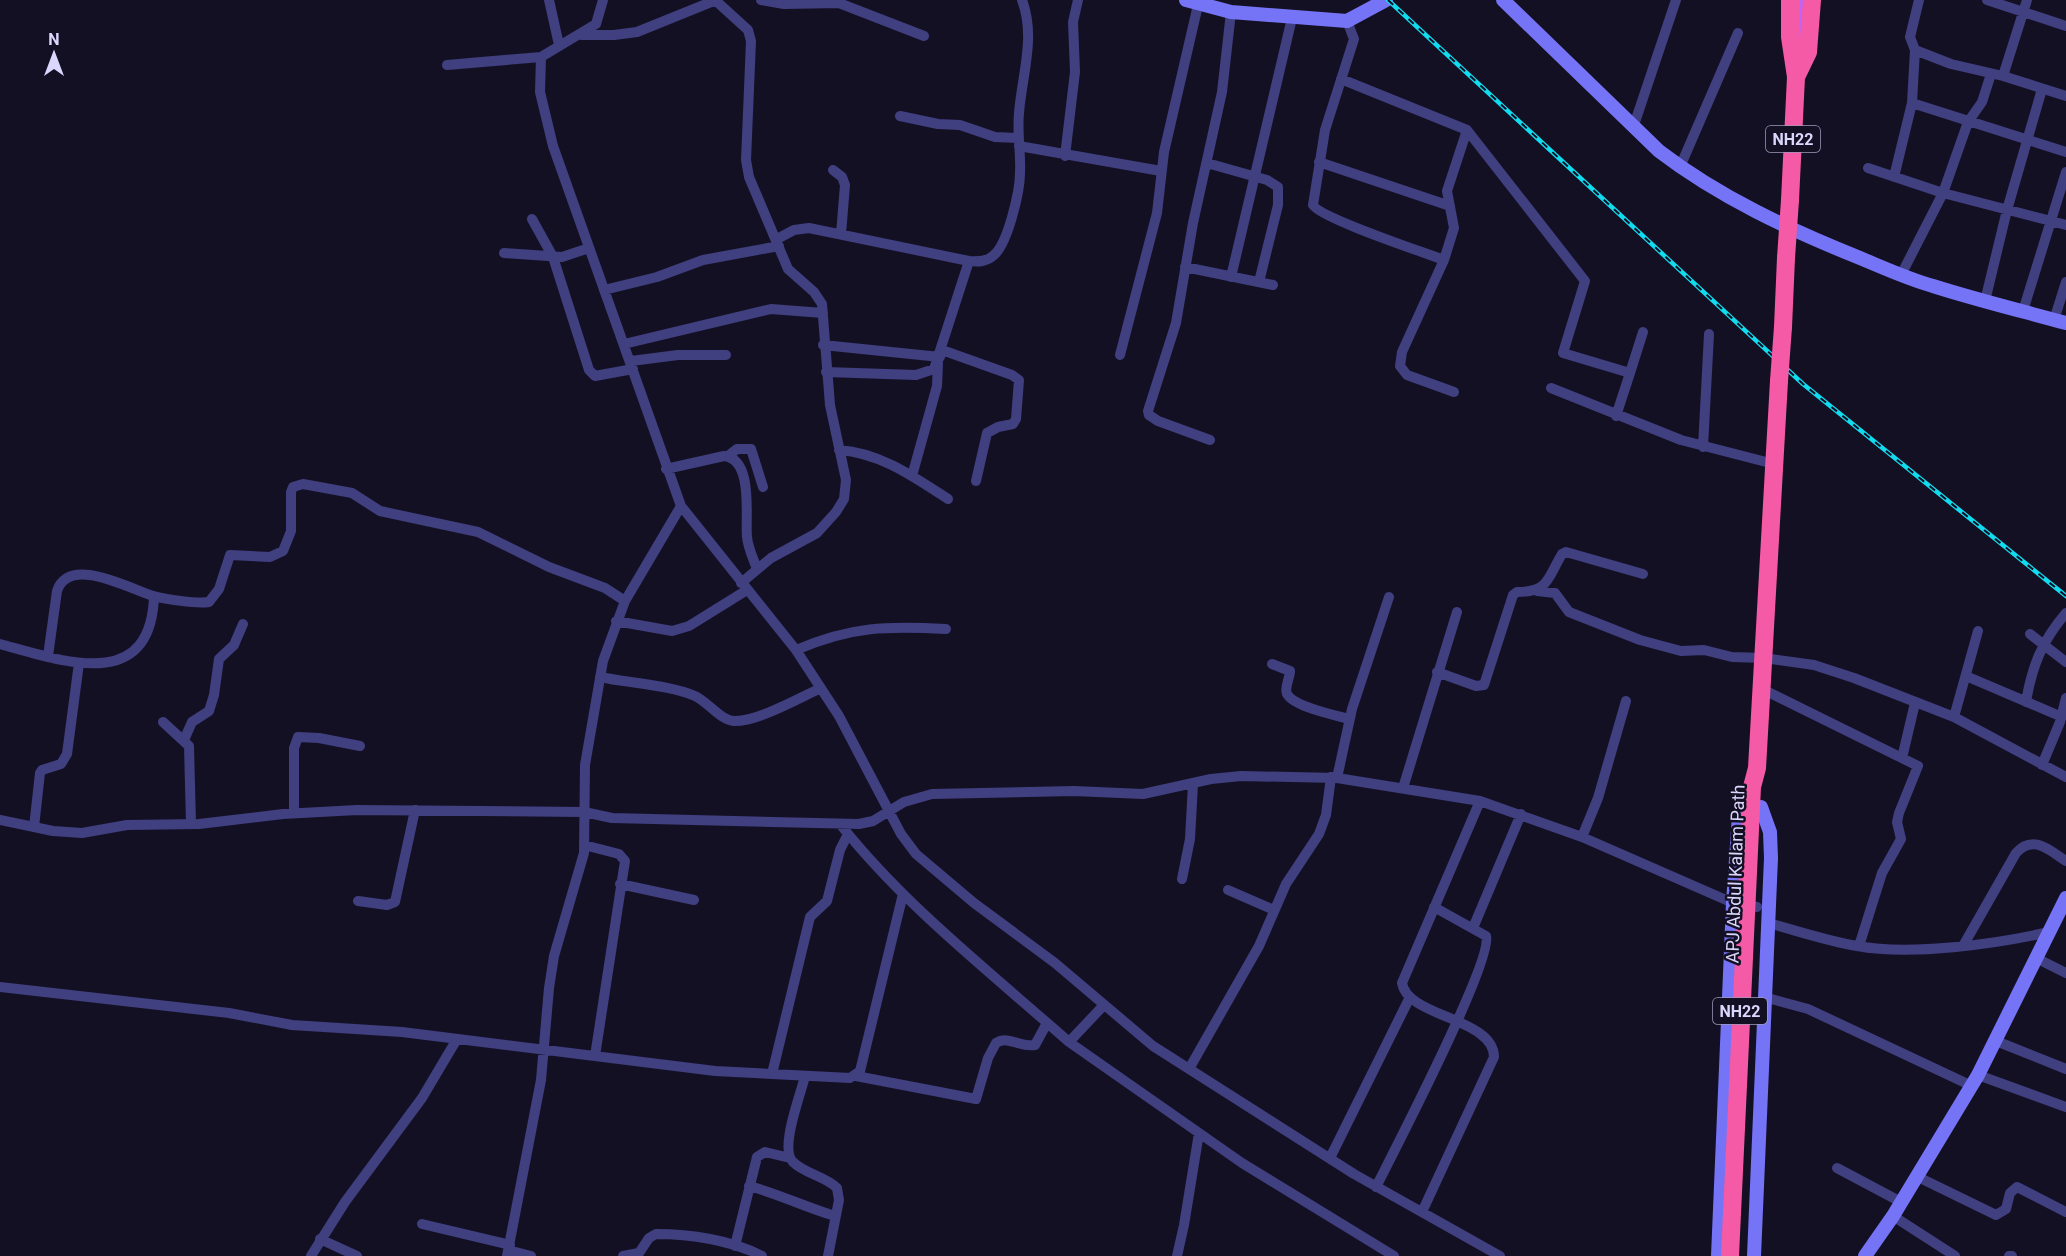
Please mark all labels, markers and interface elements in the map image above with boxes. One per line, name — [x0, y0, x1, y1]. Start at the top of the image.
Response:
north arrow — [24, 24, 84, 84]
text: N — [48, 30, 60, 49]
road number: NH22 — [1766, 126, 1820, 152]
street label: APJ Abdul Kalam Path — [1721, 784, 1749, 964]
road number: NH22 — [1713, 998, 1767, 1024]

